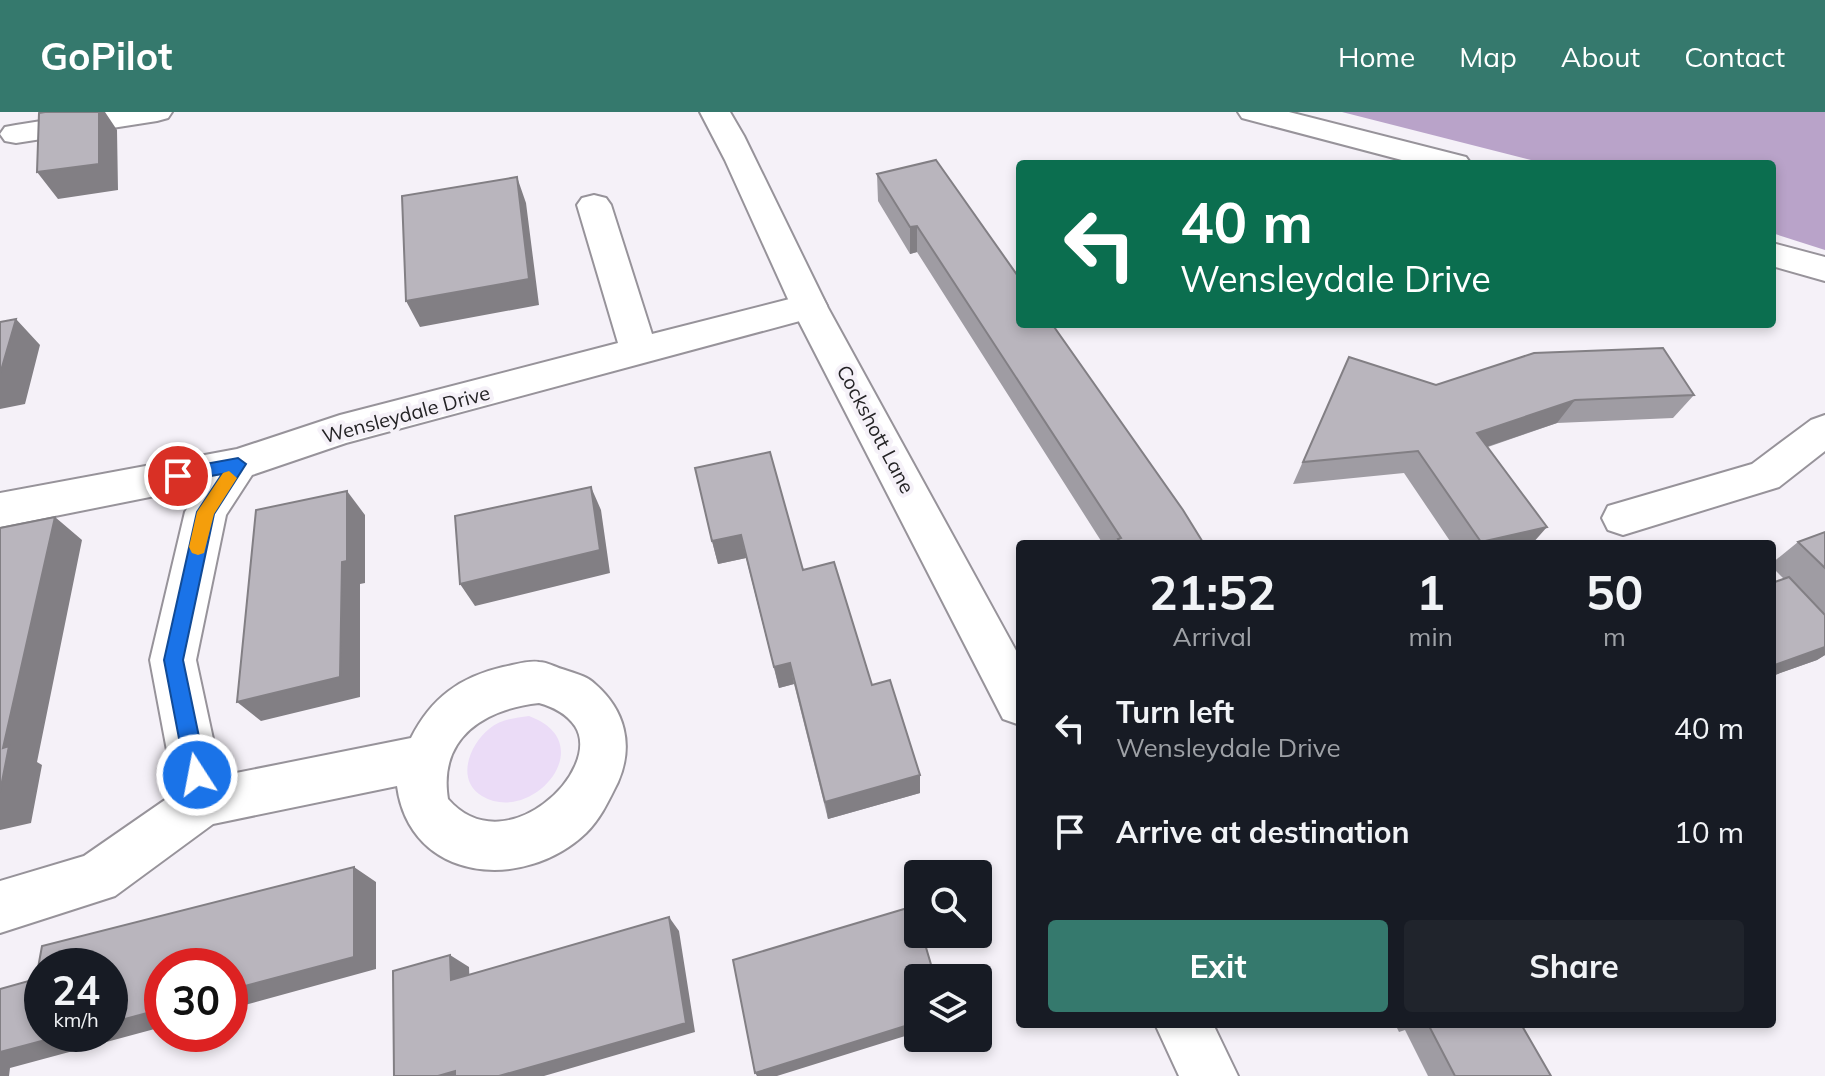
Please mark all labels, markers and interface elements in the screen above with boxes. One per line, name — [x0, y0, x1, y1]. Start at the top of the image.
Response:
text: GoPilot — [40, 32, 172, 80]
text: Home — [1338, 39, 1415, 74]
text: Map — [1459, 39, 1517, 74]
text: About — [1561, 39, 1640, 74]
text: Contact — [1684, 39, 1785, 74]
text: 40 m — [1180, 187, 1313, 257]
icon: left — [1048, 192, 1152, 296]
text: Wensleydale Drive — [1180, 256, 1491, 301]
street label: Cockshott Lane — [832, 361, 920, 497]
street label: Wensleydale Drive — [319, 380, 493, 448]
pin — [144, 442, 212, 510]
icon: arrive — [156, 454, 200, 498]
text: 21:52 — [1149, 562, 1276, 622]
text: 1 — [1416, 562, 1445, 622]
text: 50 — [1586, 562, 1643, 622]
text: Arrival — [1173, 620, 1252, 653]
text: min — [1409, 620, 1453, 653]
text: m — [1603, 620, 1626, 653]
text: Turn left — [1116, 693, 1234, 731]
icon: left — [1048, 706, 1092, 750]
text: 40 m — [1674, 709, 1744, 747]
text: Wensleydale Drive — [1116, 731, 1341, 764]
position arrow — [155, 733, 239, 817]
icon: arrive — [1048, 810, 1092, 854]
text: Arrive at destination — [1116, 813, 1410, 851]
text: 10 m — [1674, 813, 1744, 851]
map controls — [904, 860, 992, 1052]
button: search — [904, 860, 992, 948]
button: Exit — [1048, 920, 1388, 1012]
button: Share — [1404, 920, 1744, 1012]
speed limit sign: 30 — [144, 948, 248, 1052]
button: layers — [904, 964, 992, 1052]
text: 24 — [52, 965, 100, 1015]
text: km/h — [53, 1007, 99, 1032]

